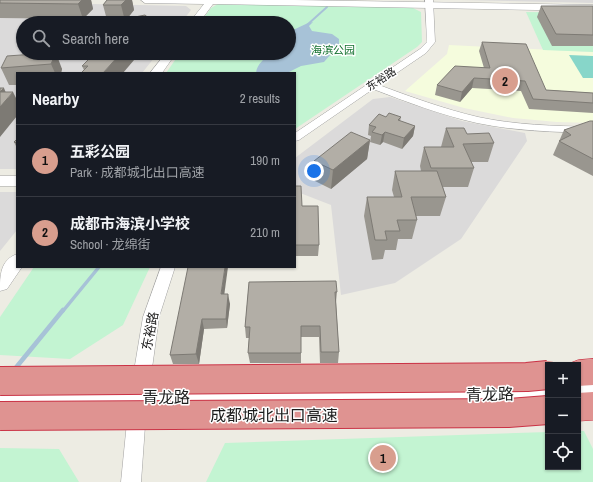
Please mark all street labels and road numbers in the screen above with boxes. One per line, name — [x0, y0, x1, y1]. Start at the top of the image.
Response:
street label: 东裕路 — [363, 64, 399, 94]
street label: 东裕路 — [138, 310, 162, 352]
street label: 青龙路 — [466, 383, 514, 405]
street label: 青龙路 — [142, 386, 190, 408]
street label: 成都城北出口高速 — [210, 404, 338, 426]

